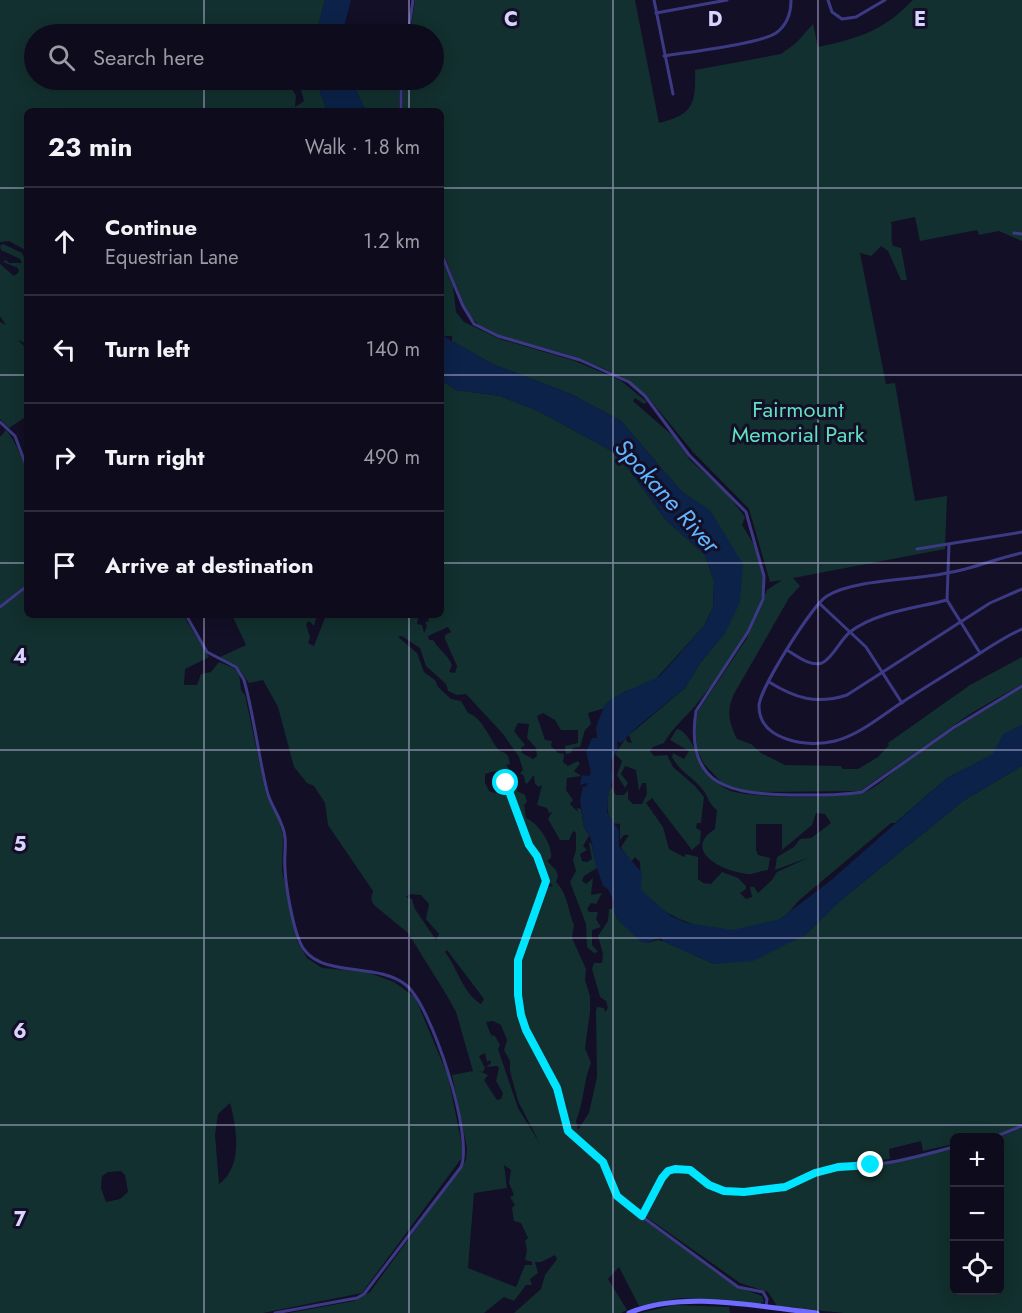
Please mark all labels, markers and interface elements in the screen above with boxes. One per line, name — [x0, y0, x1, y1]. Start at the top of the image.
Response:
text: C — [504, 5, 518, 34]
text: D — [708, 5, 722, 34]
text: E — [914, 5, 926, 34]
search box — [24, 24, 444, 90]
icon: search — [45, 41, 78, 74]
text: Search here — [93, 41, 204, 73]
text: 23 min — [48, 128, 132, 166]
text: Walk · 1.8 km — [305, 133, 420, 162]
text: Continue — [105, 211, 197, 243]
icon: ahead — [48, 225, 81, 258]
text: 1.2 km — [363, 227, 420, 256]
text: Equestrian Lane — [105, 243, 239, 272]
icon: left — [48, 333, 81, 366]
text: Turn left — [105, 333, 190, 365]
text: 140 m — [366, 335, 420, 364]
park label: Fairmount Memorial Park — [731, 393, 865, 450]
water label: Spokane River — [607, 431, 729, 562]
icon: right — [48, 441, 81, 474]
text: Turn right — [105, 441, 205, 473]
text: 490 m — [363, 443, 420, 472]
icon: arrive — [48, 549, 81, 582]
text: Arrive at destination — [105, 549, 314, 581]
text: 4 — [13, 642, 27, 671]
route start — [492, 769, 518, 795]
text: 5 — [14, 830, 27, 859]
text: 6 — [13, 1017, 27, 1046]
map controls — [950, 1133, 1004, 1295]
button: + — [950, 1133, 1004, 1187]
route end — [857, 1151, 883, 1177]
button: − — [950, 1187, 1004, 1241]
text: 7 — [14, 1205, 27, 1234]
button: locate — [950, 1241, 1004, 1295]

